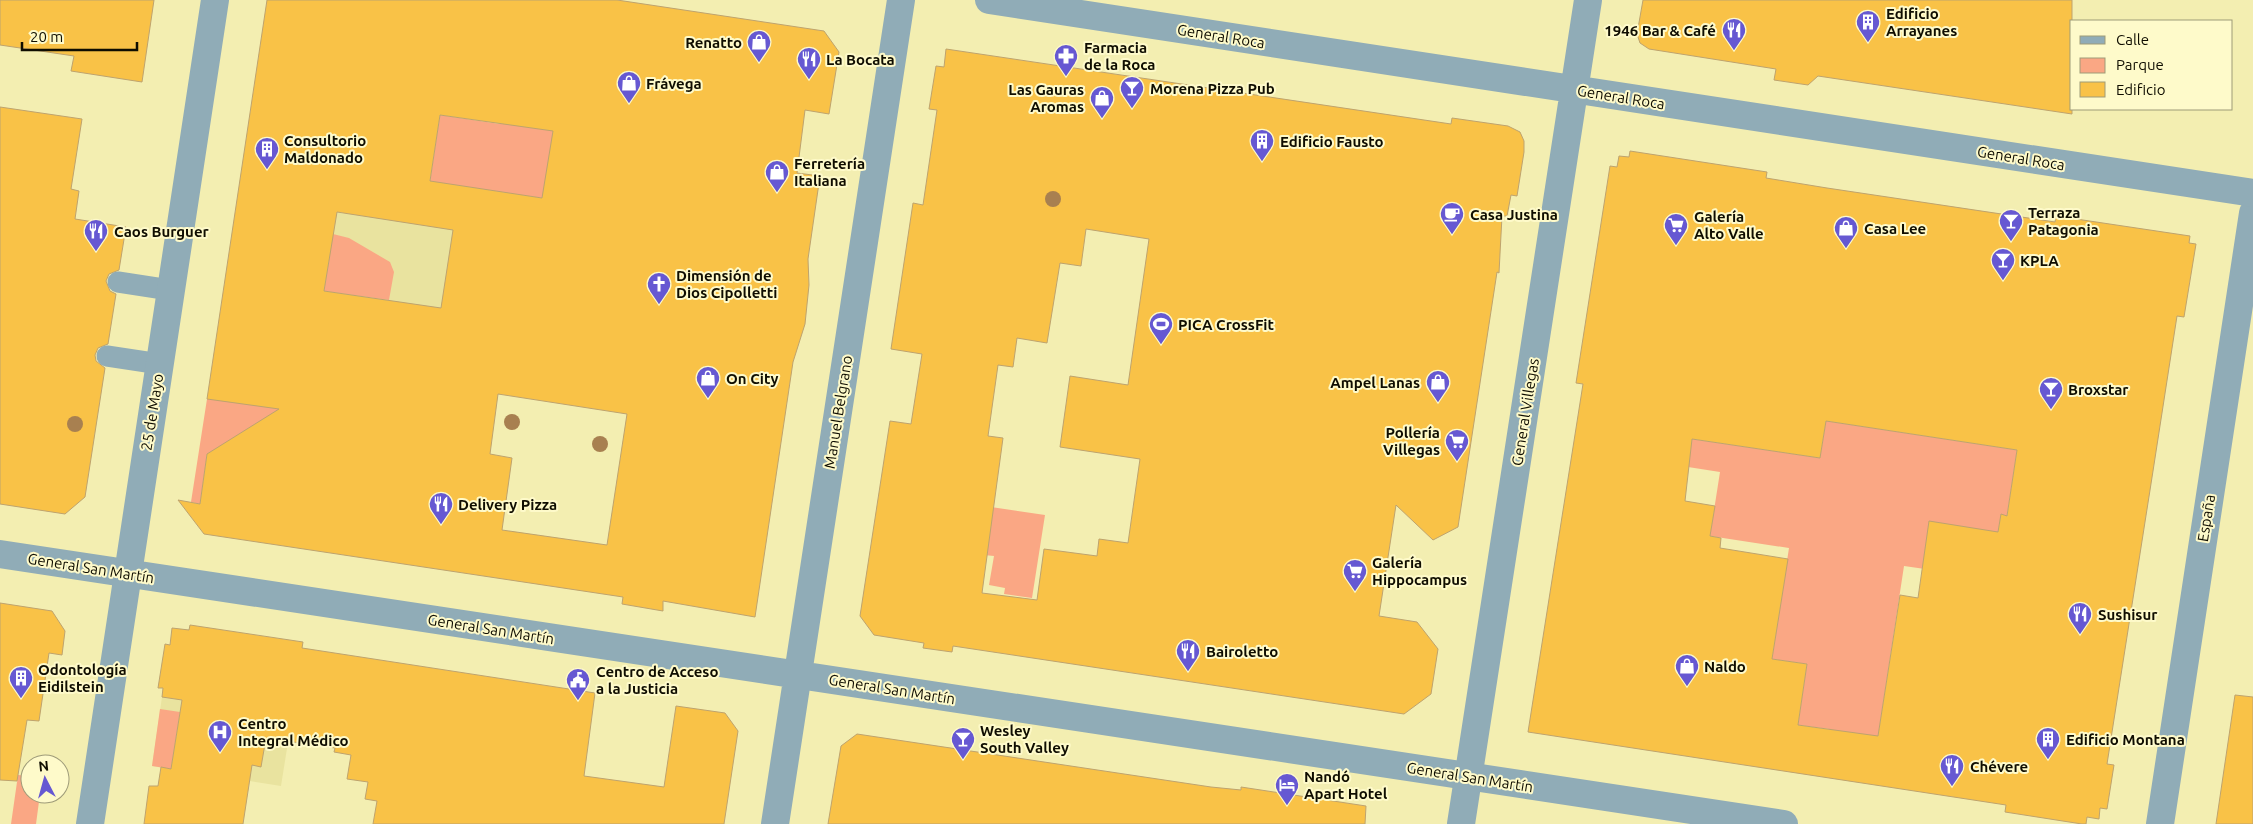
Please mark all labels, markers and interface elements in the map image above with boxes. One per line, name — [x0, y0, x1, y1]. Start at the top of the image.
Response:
place label: Edificio Arrayanes — [1886, 5, 1957, 39]
building icon: Edificio Arrayanes — [1855, 9, 1881, 43]
restaurant icon: 1946 Bar & Café — [1721, 17, 1747, 51]
scale bar — [22, 20, 138, 52]
legend — [2070, 20, 2233, 110]
street label: General Roca — [1176, 21, 1266, 51]
place label: 1946 Bar & Café — [1604, 22, 1716, 39]
text: 20 m — [30, 28, 63, 45]
shop icon: Renatto — [746, 29, 772, 63]
text: Calle — [2116, 31, 2149, 48]
place label: Renatto — [685, 34, 742, 51]
place label: Farmacia de la Roca — [1084, 39, 1155, 73]
pharmacy icon: Farmacia de la Roca — [1053, 43, 1079, 77]
restaurant icon: La Bocata — [796, 46, 822, 80]
place label: La Bocata — [826, 51, 895, 68]
text: Parque — [2116, 56, 2164, 73]
shop icon: Frávega — [616, 70, 642, 104]
place label: Frávega — [646, 75, 702, 92]
bar icon: Morena Pizza Pub — [1119, 75, 1145, 109]
place label: Morena Pizza Pub — [1150, 80, 1275, 97]
place label: Las Gauras Aromas — [1008, 81, 1084, 115]
text: Edificio — [2116, 81, 2165, 98]
street label: General Roca — [1576, 82, 1666, 112]
shop icon: Las Gauras Aromas — [1089, 85, 1115, 119]
building icon: Edificio Fausto — [1249, 128, 1275, 162]
place label: Consultorio Maldonado — [284, 132, 366, 166]
place label: Edificio Fausto — [1280, 133, 1384, 150]
building icon: Consultorio Maldonado — [254, 136, 280, 170]
street label: General Roca — [1976, 143, 2066, 173]
place label: Ferretería Italiana — [794, 155, 865, 189]
shop icon: Ferretería Italiana — [764, 159, 790, 193]
cafe icon: Casa Justina — [1439, 201, 1465, 235]
place label: Terraza Patagonia — [2028, 204, 2099, 238]
place label: Casa Justina — [1470, 206, 1558, 223]
place label: Galería Alto Valle — [1694, 208, 1764, 242]
bar icon: Terraza Patagonia — [1998, 208, 2024, 242]
supermarket icon: Galería Alto Valle — [1663, 212, 1689, 246]
shop icon: Casa Lee — [1833, 215, 1859, 249]
restaurant icon: Caos Burguer — [83, 218, 109, 252]
place label: Casa Lee — [1864, 220, 1926, 237]
place label: Caos Burguer — [114, 223, 210, 240]
bar icon: KPLA — [1990, 247, 2016, 281]
place label: KPLA — [2020, 252, 2059, 269]
place label: Dimensión de Dios Cipolletti — [676, 267, 777, 301]
church icon: Dimensión de Dios Cipolletti — [646, 271, 672, 305]
sports icon: PICA CrossFit — [1148, 311, 1174, 345]
place label: PICA CrossFit — [1178, 316, 1275, 333]
street label: Manuel Belgrano — [821, 354, 855, 470]
street label: General Villegas — [1508, 357, 1542, 467]
shop icon: On City — [695, 365, 721, 399]
shop icon: Ampel Lanas — [1425, 369, 1451, 403]
place label: On City — [726, 370, 778, 387]
street label: 25 de Mayo — [138, 372, 166, 452]
place label: Ampel Lanas — [1330, 374, 1420, 391]
bar icon: Broxstar — [2038, 376, 2064, 410]
place label: Broxstar — [2068, 381, 2129, 398]
place label: Pollería Villegas — [1383, 424, 1440, 458]
supermarket icon: Pollería Villegas — [1444, 428, 1470, 462]
restaurant icon: Delivery Pizza — [428, 491, 454, 525]
street label: España — [2194, 493, 2218, 543]
place label: Delivery Pizza — [458, 496, 557, 513]
street label: General San Martín — [26, 550, 156, 586]
place label: Galería Hippocampus — [1372, 554, 1467, 588]
supermarket icon: Galería Hippocampus — [1342, 558, 1368, 592]
restaurant icon: Sushisur — [2067, 601, 2093, 635]
place label: Sushisur — [2098, 606, 2158, 623]
street label: General San Martín — [426, 611, 556, 647]
restaurant icon: Bairoletto — [1175, 638, 1201, 672]
place label: Bairoletto — [1206, 643, 1278, 660]
shop icon: Naldo — [1674, 653, 1700, 687]
place label: Naldo — [1704, 658, 1746, 675]
place label: Odontología Eidilstein — [38, 661, 127, 695]
place label: Centro de Acceso a la Justicia — [596, 663, 718, 697]
building icon: Odontología Eidilstein — [8, 665, 34, 699]
public building icon: Centro de Acceso a la Justicia — [565, 667, 591, 701]
street label: General San Martín — [827, 671, 957, 707]
place label: Centro Integral Médico — [238, 715, 349, 749]
hospital icon: Centro Integral Médico — [207, 719, 233, 753]
place label: Wesley South Valley — [980, 722, 1069, 756]
bar icon: Wesley South Valley — [950, 726, 976, 760]
building icon: Edificio Montana — [2035, 726, 2061, 760]
place label: Edificio Montana — [2066, 731, 2185, 748]
restaurant icon: Chévere — [1939, 753, 1965, 787]
north arrow — [20, 754, 70, 804]
text: N — [38, 758, 50, 775]
place label: Chévere — [1970, 758, 2028, 775]
street label: General San Martín — [1405, 759, 1535, 795]
place label: Nandó Apart Hotel — [1304, 768, 1388, 802]
hotel icon: Nandó Apart Hotel — [1274, 772, 1300, 806]

